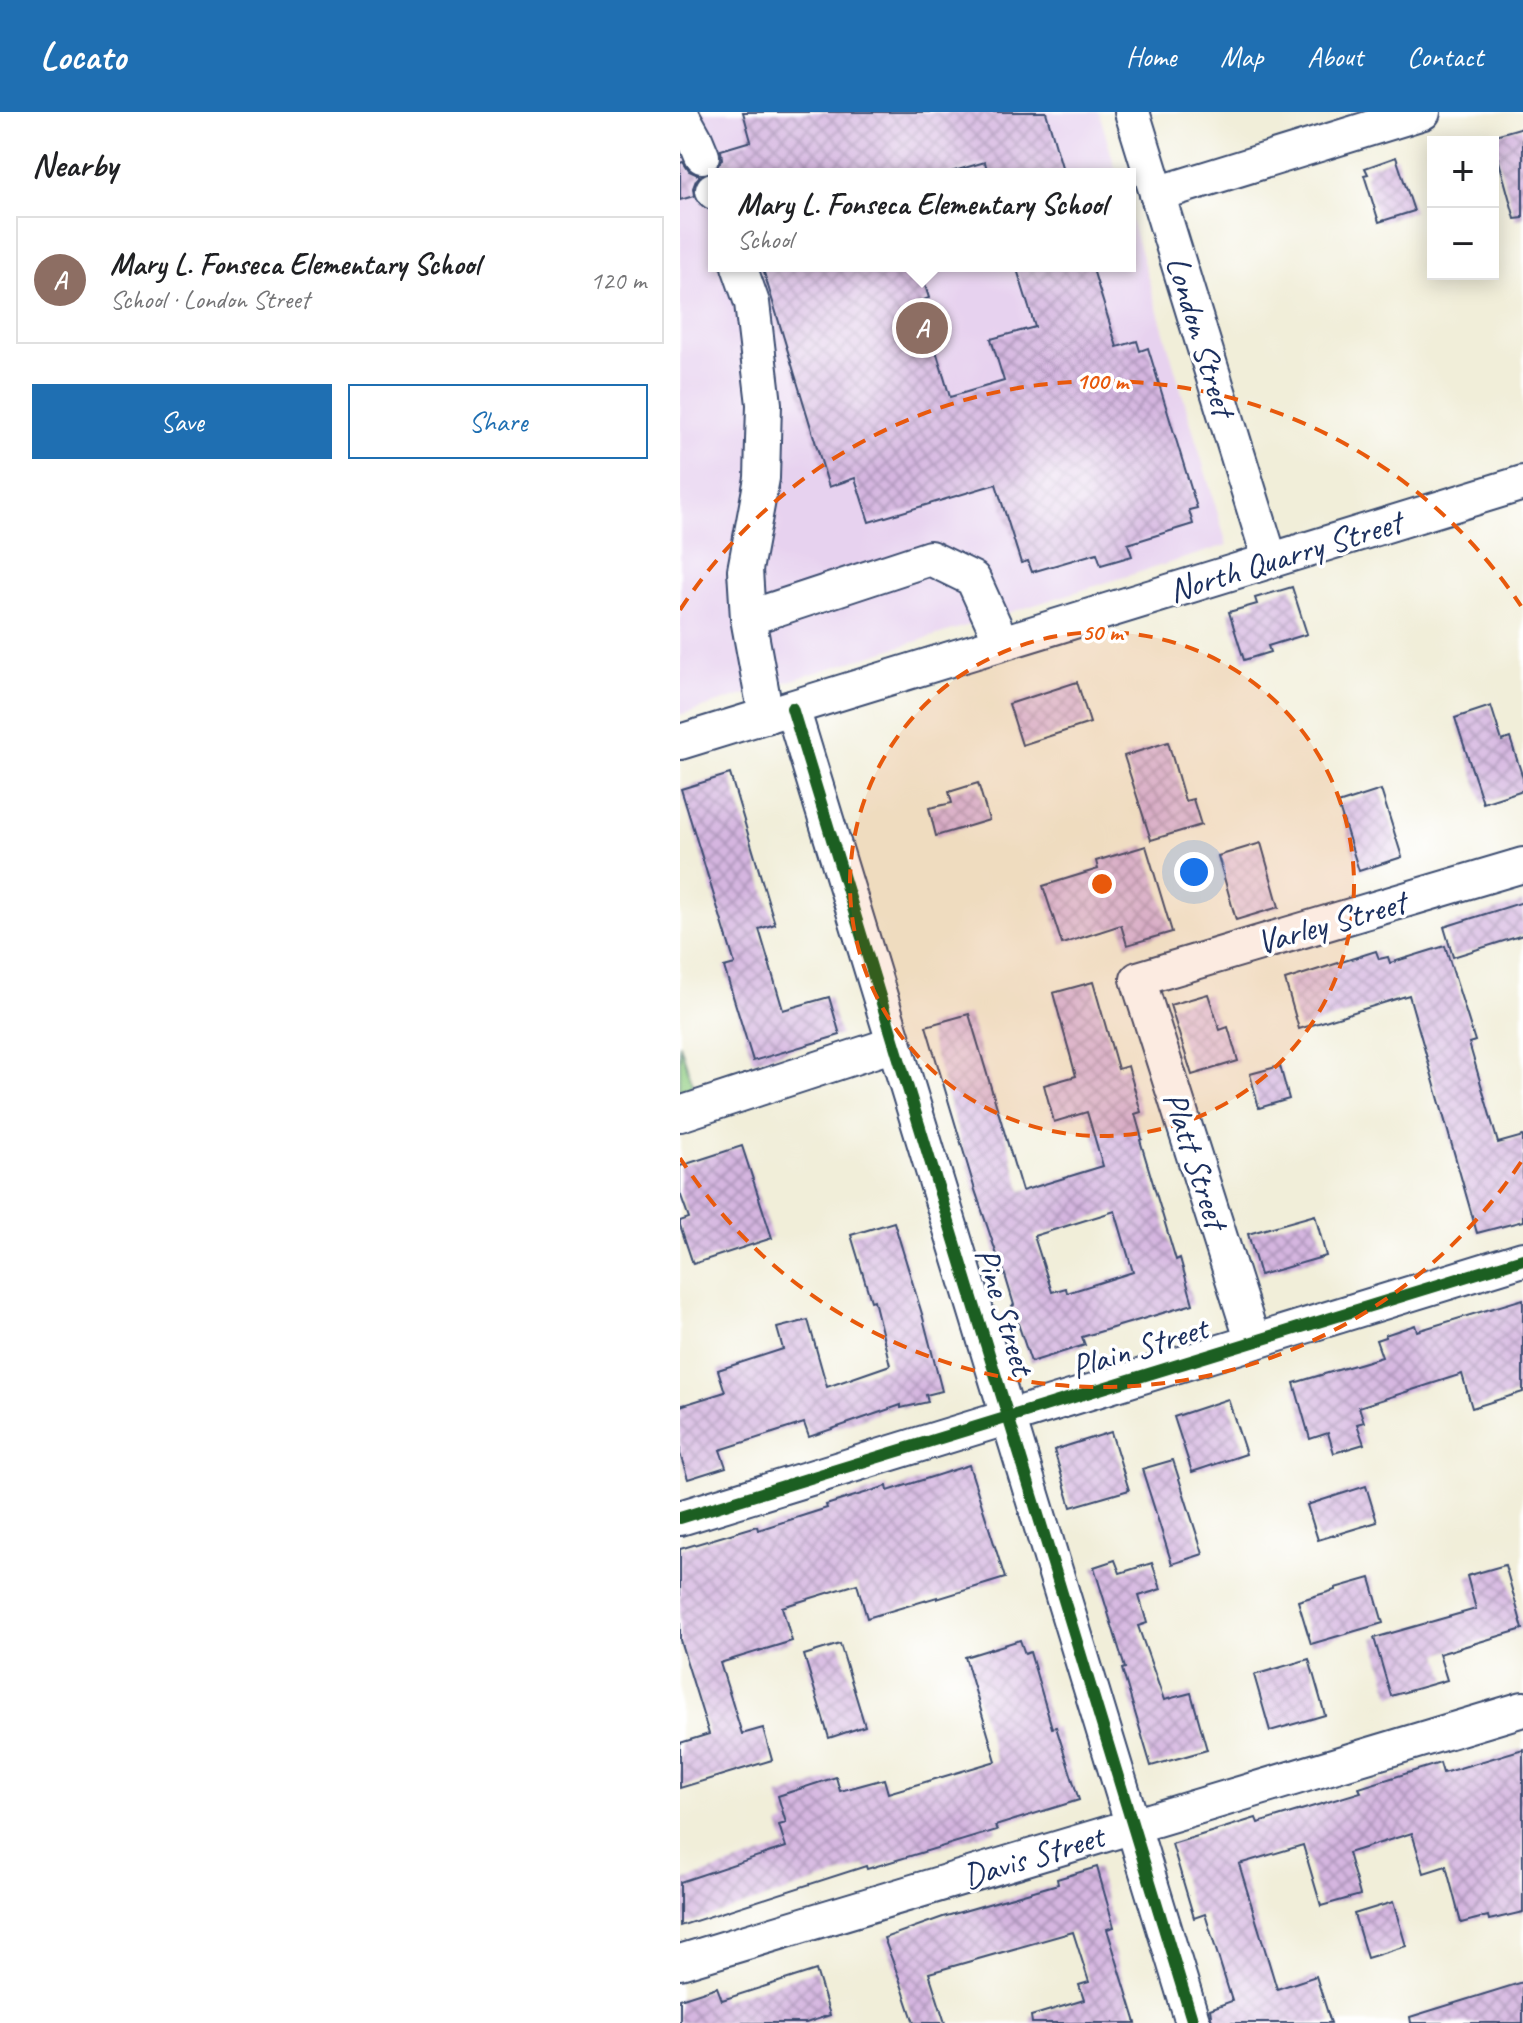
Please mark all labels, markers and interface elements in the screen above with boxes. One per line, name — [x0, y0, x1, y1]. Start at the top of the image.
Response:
text: Locato — [40, 33, 126, 80]
text: Home — [1126, 39, 1176, 74]
text: Map — [1220, 39, 1263, 74]
text: About — [1307, 39, 1363, 74]
text: Contact — [1407, 39, 1483, 74]
map controls — [1427, 136, 1499, 280]
button: + — [1427, 136, 1499, 208]
text: Nearby — [32, 143, 118, 186]
popup — [708, 168, 1136, 272]
text: Mary L. Fonseca Elementary School — [737, 185, 1107, 223]
button: − — [1427, 208, 1499, 280]
text: School — [737, 223, 793, 256]
text: Mary L. Fonseca Elementary School — [110, 245, 480, 283]
street label: London Street — [1156, 251, 1247, 426]
text: A — [53, 264, 67, 297]
text: 120 m — [590, 264, 646, 297]
text: School · London Street — [110, 283, 309, 316]
pin: A — [896, 298, 948, 358]
text: 100 m — [1076, 366, 1130, 396]
button: Save — [32, 384, 332, 459]
button: Share — [348, 384, 648, 459]
street label: North Quarry Street — [1163, 499, 1411, 612]
text: 50 m — [1082, 617, 1125, 647]
your location — [1174, 852, 1214, 892]
centre of rings — [1088, 870, 1116, 898]
street label: Varley Street — [1252, 879, 1415, 964]
street label: Platt Street — [1154, 1086, 1240, 1238]
street label: Pine Street — [965, 1242, 1046, 1383]
street label: Plain Street — [1066, 1305, 1216, 1388]
street label: Davis Street — [958, 1813, 1112, 1898]

